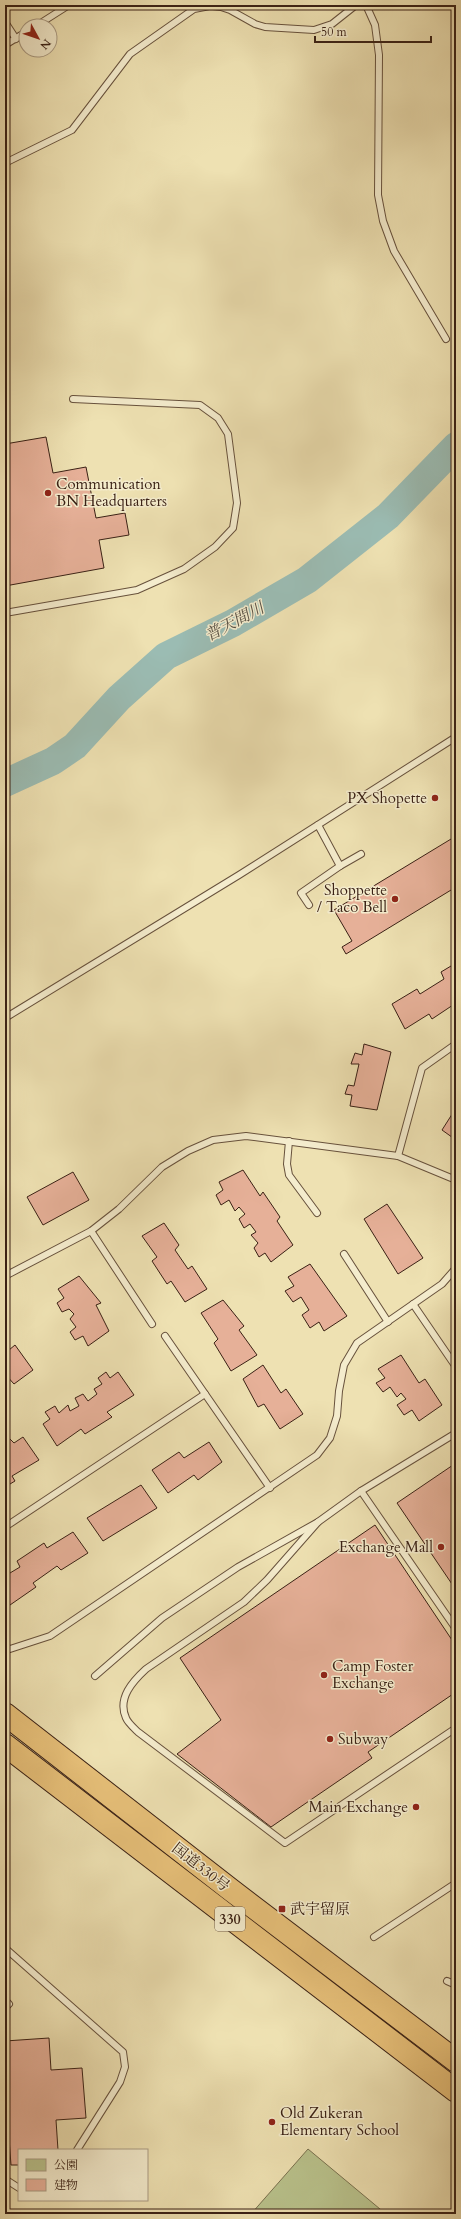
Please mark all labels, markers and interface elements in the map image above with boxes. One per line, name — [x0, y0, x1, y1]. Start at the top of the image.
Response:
north arrow — [18, 18, 58, 58]
scale bar — [315, 18, 431, 44]
text: 50 m — [321, 24, 348, 40]
text: N — [36, 36, 54, 53]
place label: Communication BN Headquarters — [56, 474, 167, 511]
marker: Communication BN Headquarters — [43, 488, 53, 498]
water label: 普天間川 — [201, 596, 270, 647]
place label: PX Shopette — [347, 788, 427, 808]
marker: PX Shopette — [430, 793, 440, 803]
place label: Shoppette / Taco Bell — [317, 880, 387, 917]
marker: Shoppette / Taco Bell — [390, 894, 400, 904]
place label: Exchange Mall — [339, 1537, 433, 1557]
marker: Exchange Mall — [436, 1542, 446, 1552]
place label: Camp Foster Exchange — [332, 1656, 414, 1693]
marker: Camp Foster Exchange — [319, 1670, 329, 1680]
place label: Subway — [338, 1729, 388, 1749]
marker: Subway — [325, 1734, 335, 1744]
place label: Main Exchange — [309, 1797, 408, 1817]
marker: Main Exchange — [411, 1802, 421, 1812]
street label: 国道330号 — [168, 1838, 234, 1896]
place label: 武宇留原 — [290, 1899, 350, 1919]
marker: 武宇留原 — [277, 1904, 287, 1914]
road number: 330 — [215, 1907, 245, 1931]
place label: Old Zukeran Elementary School — [280, 2103, 399, 2140]
marker: Old Zukeran Elementary School — [267, 2117, 277, 2127]
legend — [18, 2149, 148, 2201]
text: 公園 — [54, 2157, 78, 2173]
text: 建物 — [54, 2177, 78, 2193]

